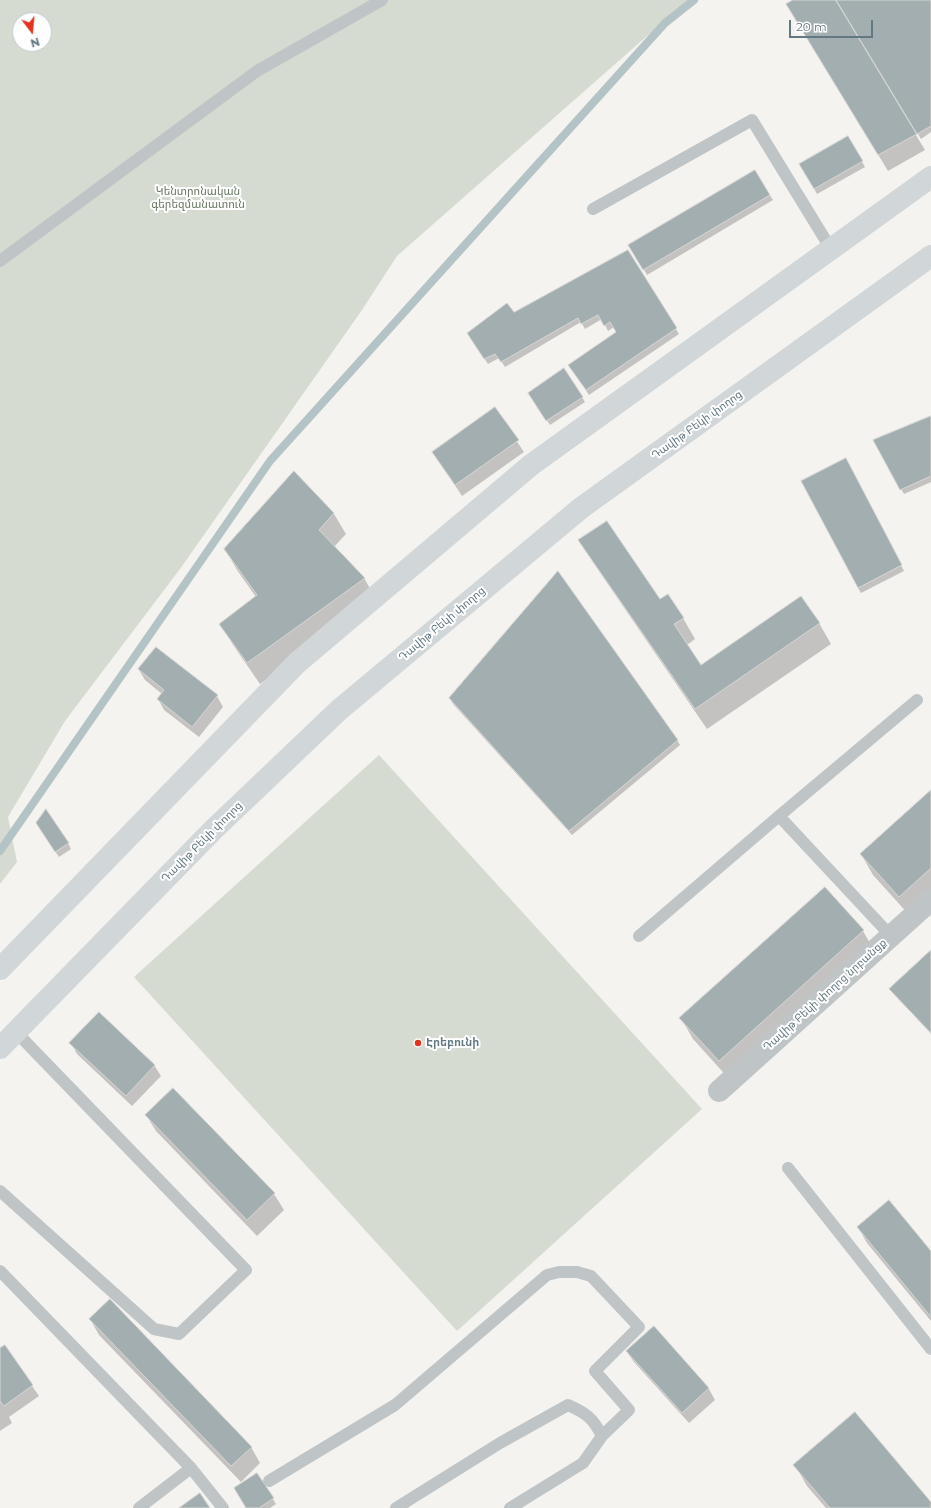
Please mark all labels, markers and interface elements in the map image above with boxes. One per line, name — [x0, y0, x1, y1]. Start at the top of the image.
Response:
north arrow — [12, 12, 52, 52]
scale bar — [791, 12, 875, 38]
text: 20 m — [796, 19, 827, 34]
text: N — [29, 35, 41, 51]
park label: Կենտրոնական գերեզմանատուն — [151, 185, 245, 211]
street label: Դավիթ Բեկի փողոց — [649, 388, 745, 462]
street label: Դավիթ Բեկի փողոց — [396, 584, 488, 664]
street label: Դավիթ Բեկի փողոց — [159, 799, 245, 885]
street label: Դավիթ Բեկի փողոց նրբանցք — [761, 936, 889, 1054]
place label: Էրեբունի — [426, 1036, 479, 1050]
marker: Էրեբունի — [413, 1038, 423, 1048]

